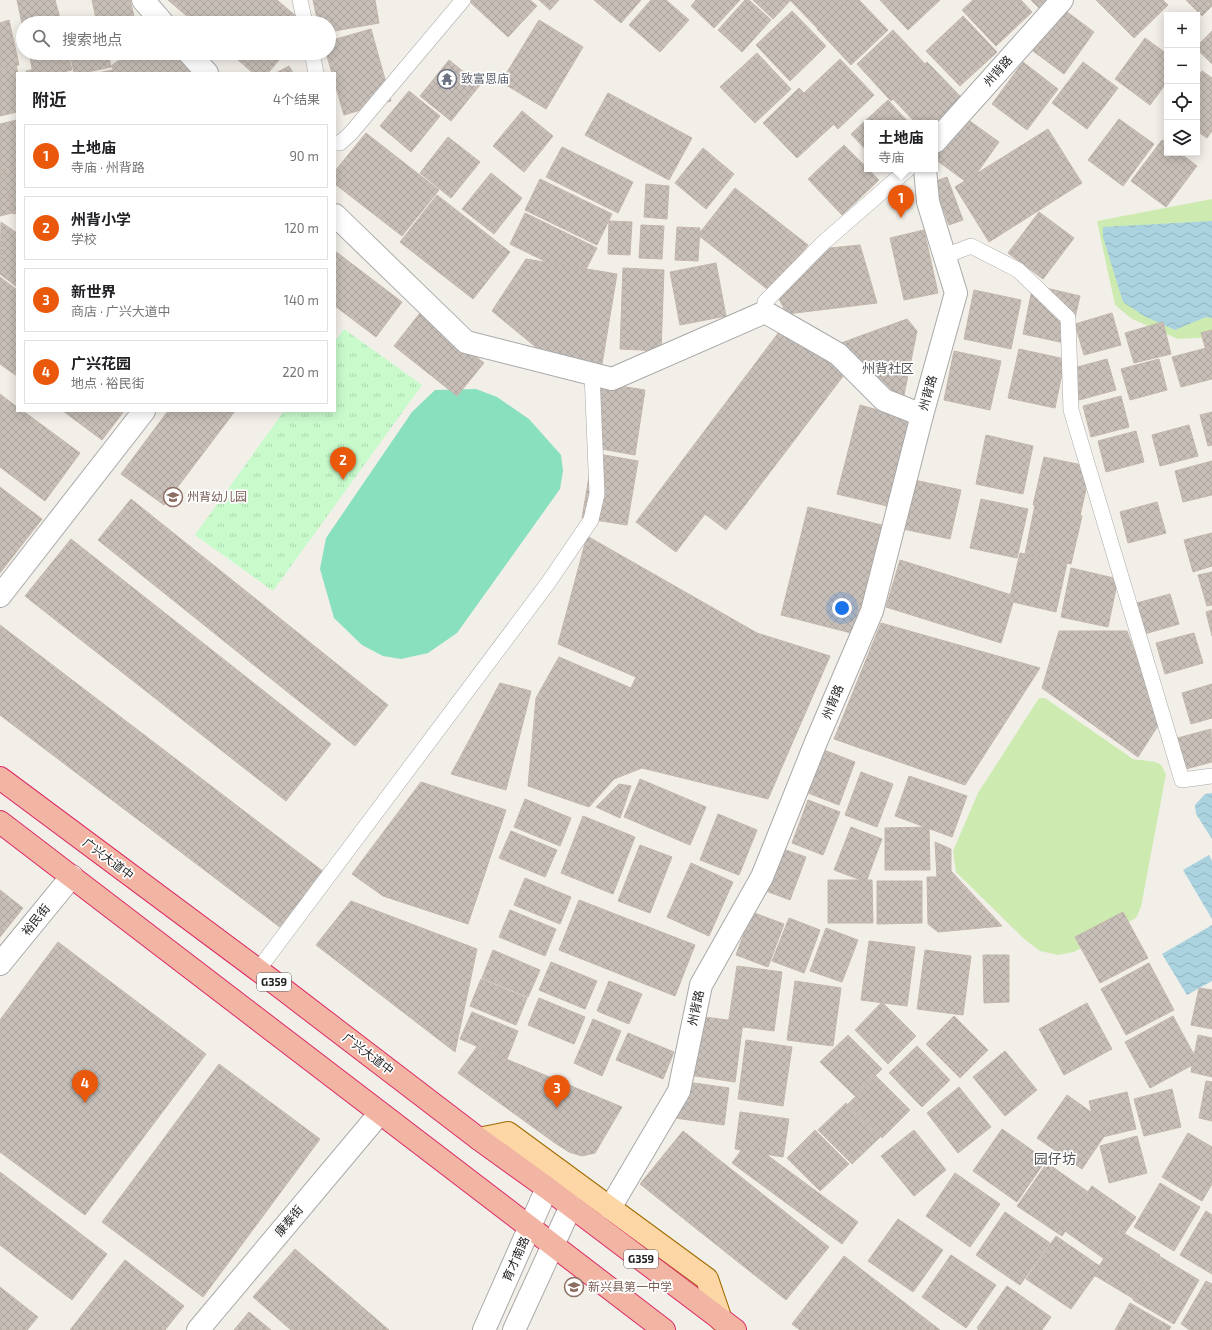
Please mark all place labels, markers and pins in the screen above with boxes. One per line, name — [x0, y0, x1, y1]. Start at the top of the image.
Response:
temple icon: 致富恩庙 — [436, 68, 458, 90]
place label: 致富恩庙 — [461, 71, 509, 85]
pin: 1 — [888, 185, 914, 218]
pin: 2 — [330, 447, 356, 480]
school or university icon: 州背幼儿园 — [162, 486, 184, 508]
place label: 州背幼儿园 — [187, 489, 247, 503]
pin: 4 — [72, 1070, 98, 1103]
pin: 3 — [544, 1075, 570, 1108]
school or university icon: 新兴县第一中学 — [563, 1276, 585, 1298]
place label: 新兴县第一中学 — [588, 1279, 672, 1293]

